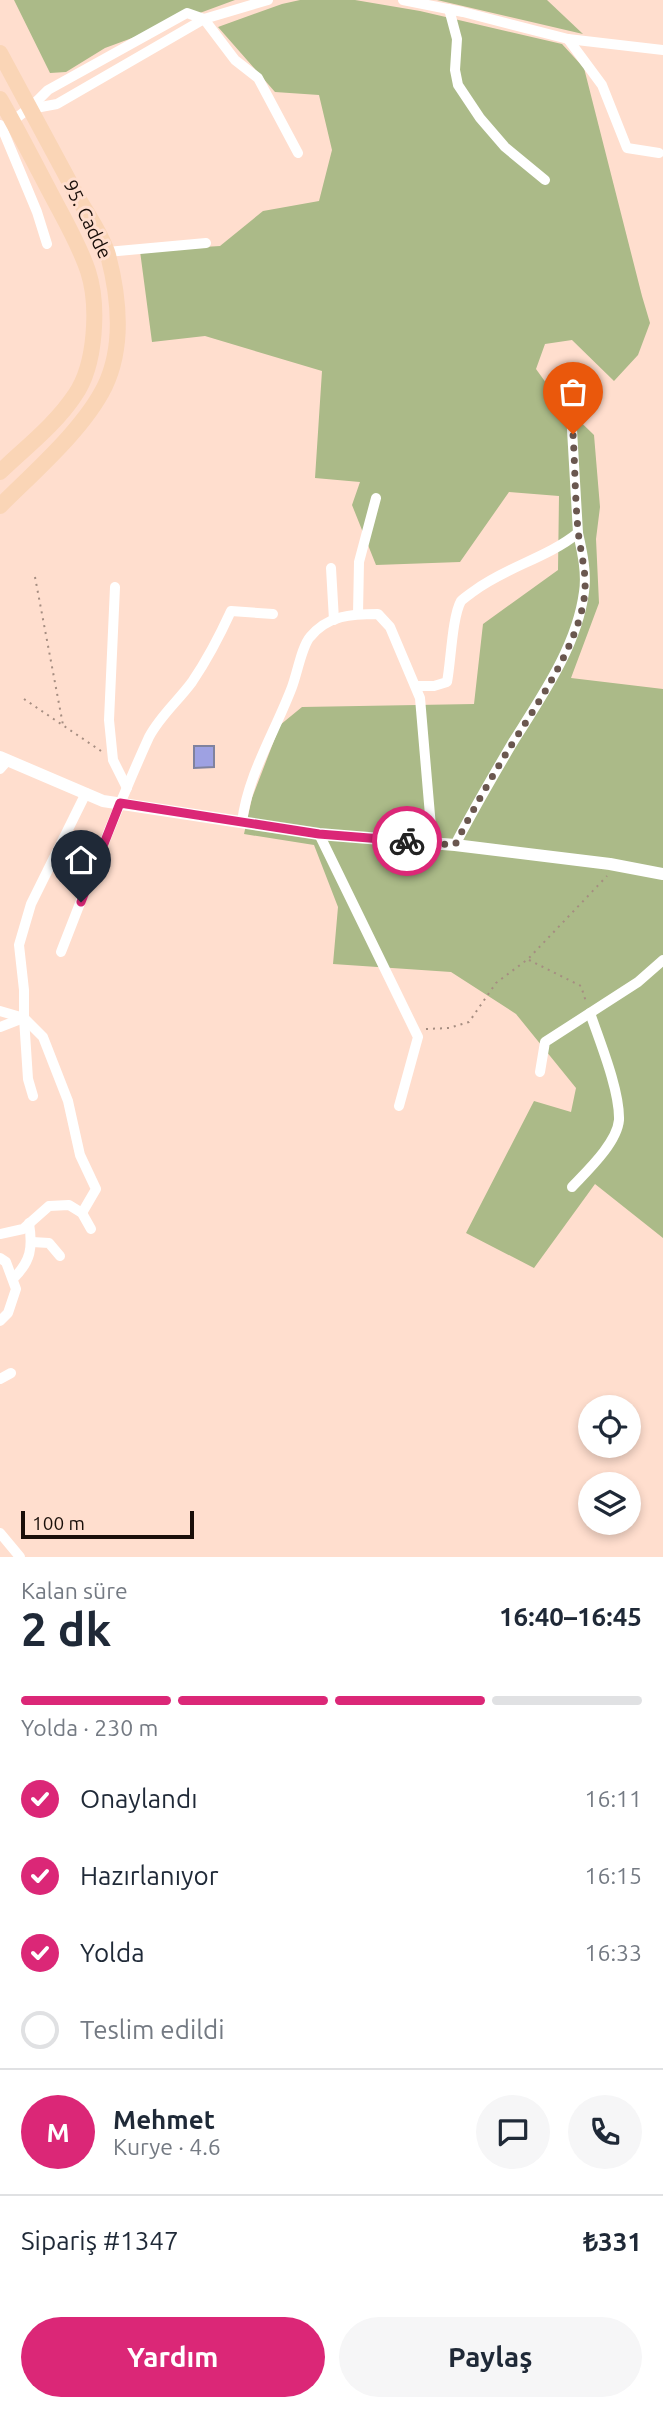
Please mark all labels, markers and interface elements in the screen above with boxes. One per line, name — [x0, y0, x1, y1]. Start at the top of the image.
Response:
street label: 95. Cadde — [60, 176, 116, 262]
pin — [543, 362, 603, 434]
icon: bag — [554, 373, 592, 411]
courier — [372, 806, 442, 876]
icon: bike — [388, 822, 426, 860]
pin — [51, 830, 111, 902]
icon: home — [62, 841, 100, 879]
map controls — [578, 1395, 641, 1535]
button: locate — [578, 1395, 641, 1458]
button: layers — [578, 1472, 641, 1535]
scale bar — [21, 1508, 194, 1540]
text: 100 m — [32, 1512, 85, 1534]
text: Kalan süre — [21, 1578, 128, 1603]
text: 16:40–16:45 — [499, 1602, 642, 1631]
text: 2 dk — [21, 1603, 111, 1655]
text: Yolda · 230 m — [21, 1715, 158, 1740]
icon: check — [21, 1780, 59, 1818]
text: Onaylandı — [80, 1784, 198, 1813]
text: 16:11 — [584, 1786, 642, 1811]
icon: check — [21, 1857, 59, 1895]
text: Hazırlanıyor — [80, 1861, 219, 1890]
text: 16:15 — [584, 1863, 642, 1888]
icon: check — [21, 1934, 59, 1972]
text: Yolda — [80, 1938, 145, 1967]
text: 16:33 — [584, 1940, 642, 1965]
text: Teslim edildi — [80, 2015, 225, 2044]
button: chat — [476, 2095, 550, 2169]
button: phone — [568, 2095, 642, 2169]
text: Mehmet — [113, 2105, 215, 2134]
text: M — [46, 2118, 70, 2147]
text: Kurye · 4.6 — [113, 2134, 221, 2159]
text: Sipariş #1347 — [21, 2226, 179, 2255]
text: ₺331 — [583, 2227, 642, 2256]
button: Yardım — [21, 2317, 325, 2397]
button: Paylaş — [339, 2317, 642, 2397]

